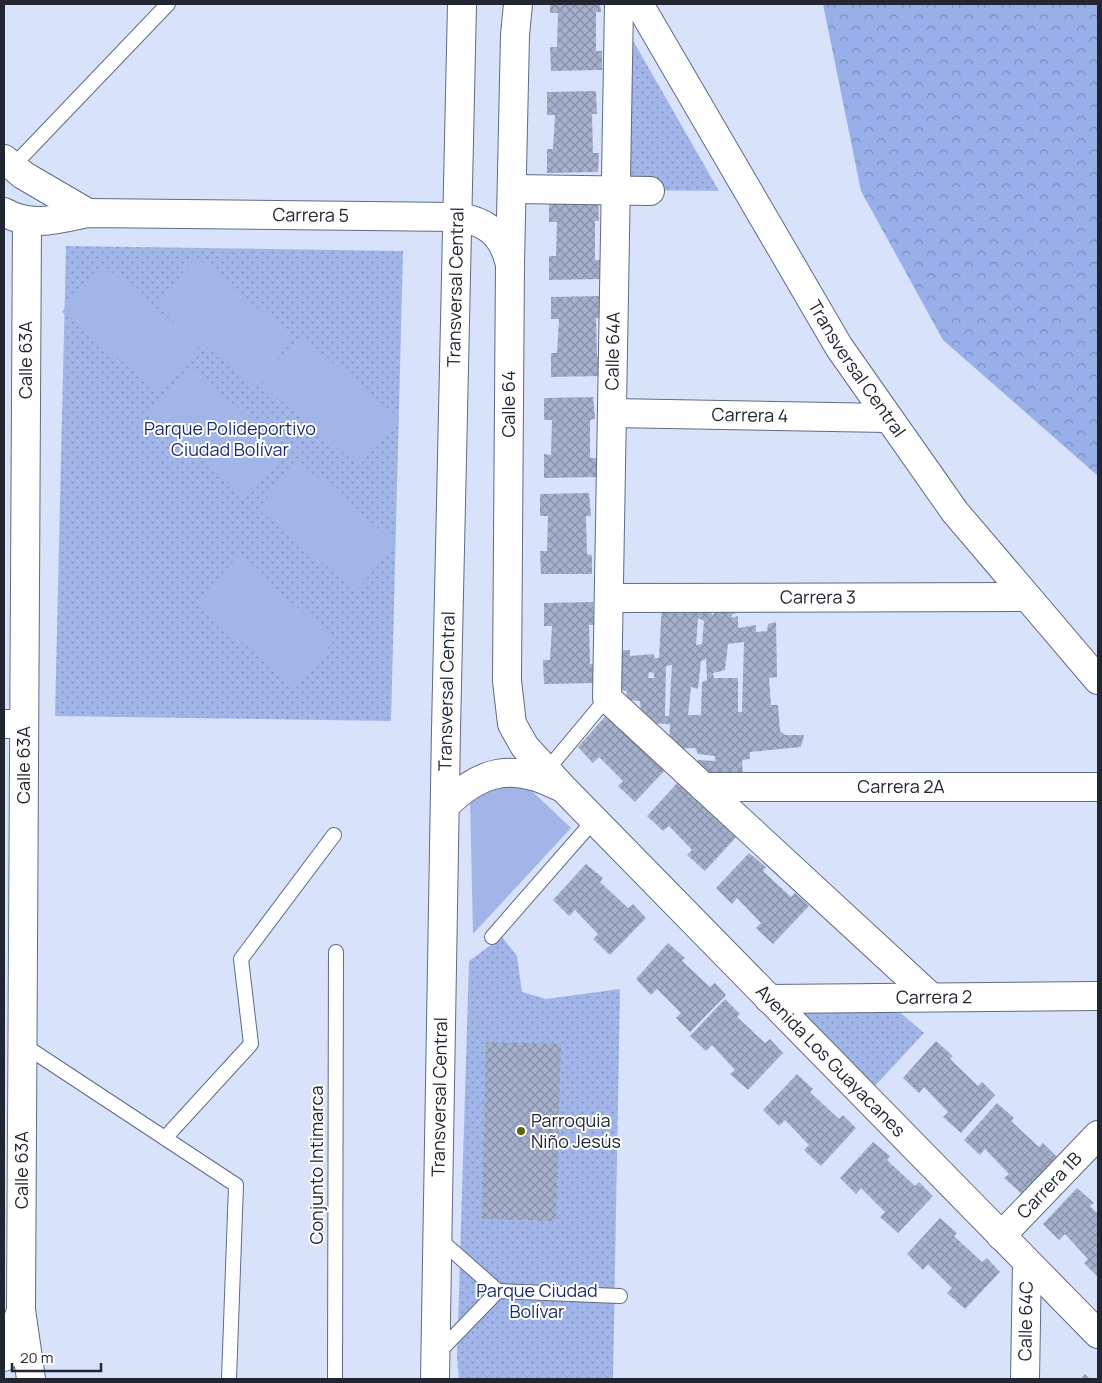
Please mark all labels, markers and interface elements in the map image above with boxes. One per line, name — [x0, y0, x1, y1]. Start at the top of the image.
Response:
street label: Carrera 5 — [272, 202, 349, 227]
street label: Transversal Central — [441, 207, 469, 367]
street label: Transversal Central — [803, 296, 912, 442]
street label: Calle 64A — [599, 311, 625, 391]
street label: Calle 63A — [13, 320, 37, 399]
street label: Calle 64 — [496, 370, 520, 438]
street label: Carrera 4 — [711, 402, 789, 427]
park label: Parque Polideportivo Ciudad Bolívar — [144, 416, 316, 461]
street label: Carrera 3 — [780, 584, 856, 609]
street label: Transversal Central — [432, 611, 460, 771]
street label: Calle 63A — [11, 725, 35, 804]
street label: Carrera 2A — [857, 774, 945, 798]
street label: Avenida Los Guayacanes — [751, 979, 911, 1142]
street label: Carrera 2 — [896, 984, 972, 1009]
street label: Transversal Central — [425, 1017, 452, 1177]
street label: Conjunto Intimarca — [304, 1086, 328, 1245]
place label: Parroquia Niño Jesús — [531, 1108, 621, 1153]
marker: Parroquia Niño Jesús — [515, 1125, 527, 1137]
street label: Calle 63A — [9, 1130, 33, 1209]
street label: Carrera 1B — [1011, 1146, 1087, 1223]
park label: Parque Ciudad Bolívar — [476, 1278, 598, 1323]
street label: Calle 64C — [1012, 1281, 1038, 1361]
scale bar — [12, 1340, 101, 1372]
text: 20 m — [20, 1347, 53, 1368]

